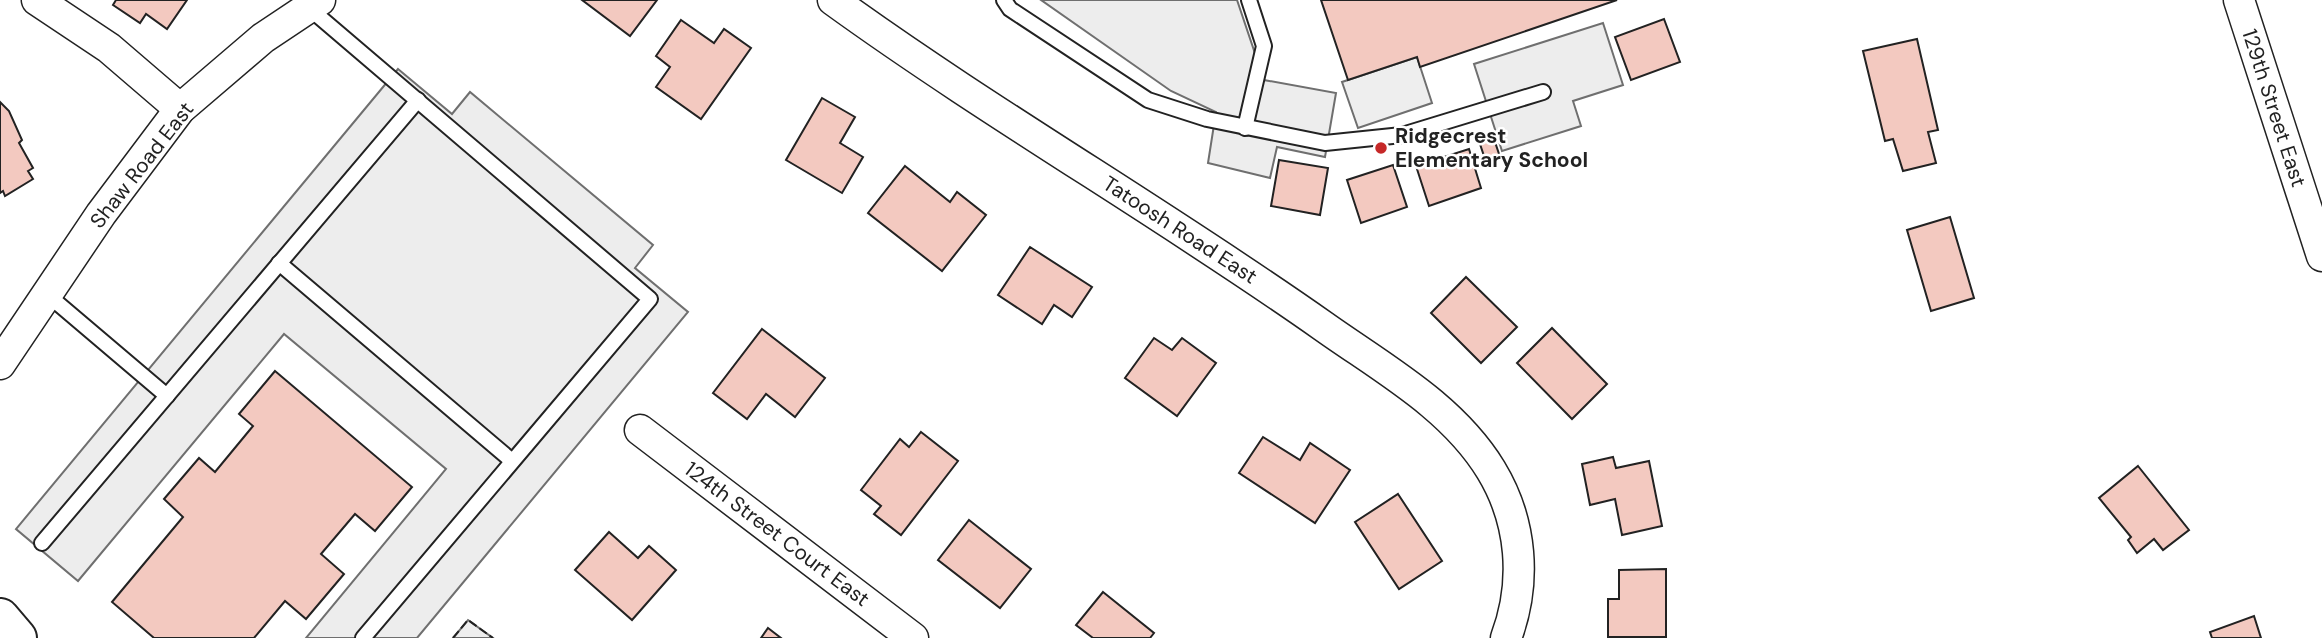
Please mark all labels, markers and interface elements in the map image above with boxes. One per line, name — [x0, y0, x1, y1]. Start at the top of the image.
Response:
street label: 129th Street East — [2235, 26, 2313, 190]
street label: Shaw Road East — [84, 96, 200, 234]
place label: Ridgecrest Elementary School — [1395, 122, 1588, 174]
marker: Ridgecrest Elementary School — [1373, 140, 1389, 156]
street label: Tatoosh Road East — [1098, 170, 1262, 290]
street label: 124th Street Court East — [679, 455, 875, 613]

